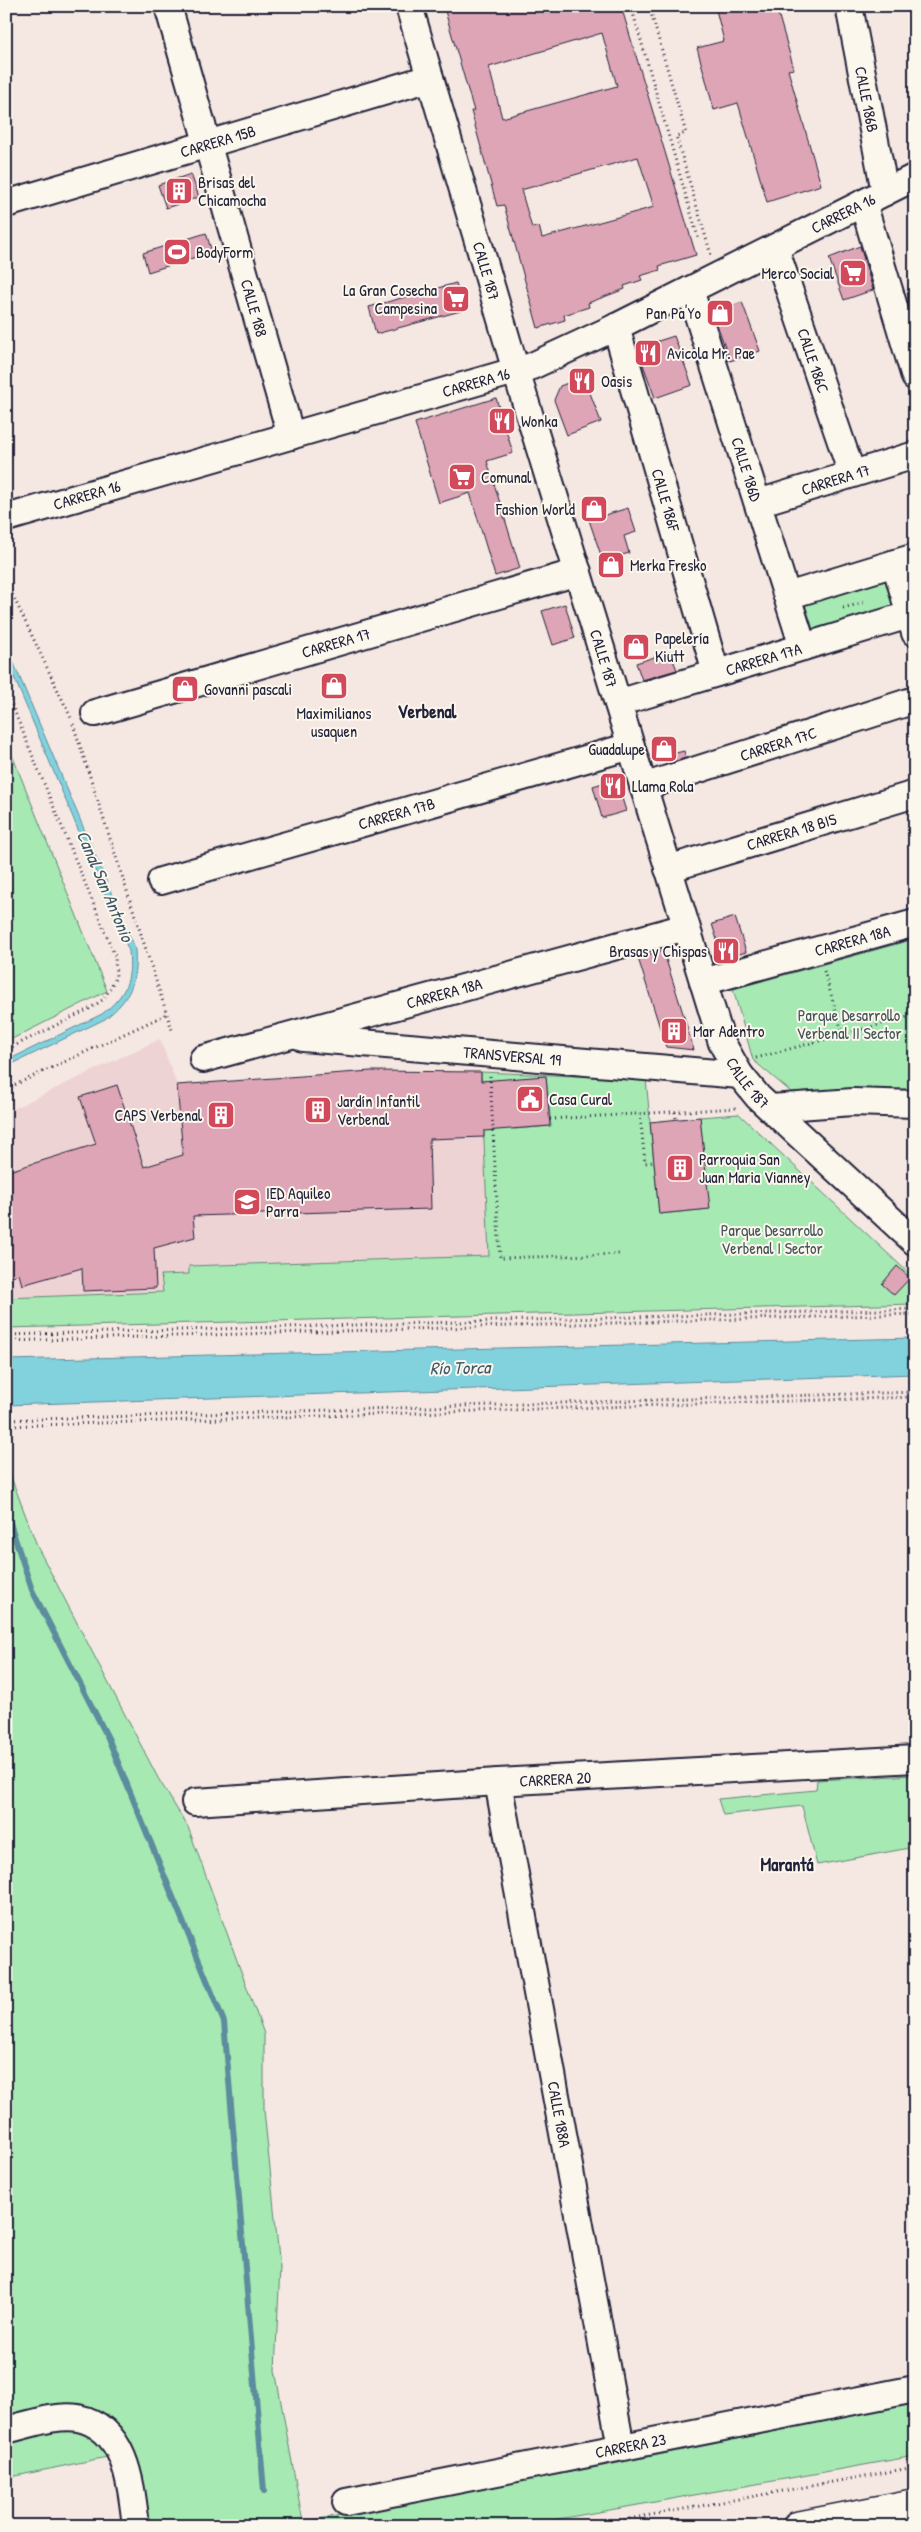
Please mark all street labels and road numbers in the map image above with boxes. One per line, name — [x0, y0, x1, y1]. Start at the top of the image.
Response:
street label: CALLE 186B — [850, 65, 884, 134]
street label: CARRERA 15B — [177, 119, 258, 163]
street label: CARRERA 16 — [807, 188, 879, 238]
street label: CALLE 187 — [468, 239, 506, 303]
street label: CALLE 188 — [236, 277, 273, 339]
street label: CALLE 186C — [792, 325, 835, 396]
street label: CARRERA 16 — [440, 362, 512, 402]
street label: CALLE 186D — [726, 434, 767, 504]
street label: CARRERA 17 — [798, 458, 873, 500]
street label: CALLE 186F — [646, 466, 686, 535]
street label: CARRERA 16 — [51, 475, 123, 515]
street label: CARRERA 17 — [299, 622, 373, 663]
street label: CALLE 187 — [585, 627, 623, 690]
street label: CARRERA 17A — [723, 637, 804, 681]
street label: CARRERA 17C — [737, 721, 820, 766]
street label: CARRERA 17B — [356, 792, 437, 835]
street label: CARRERA 18 BIS — [744, 807, 840, 856]
street label: CARRERA 18A — [812, 919, 893, 961]
street label: CARRERA 18A — [404, 972, 485, 1014]
street label: TRANSVERSAL 19 — [462, 1041, 562, 1071]
street label: CALLE 187 — [721, 1053, 775, 1114]
street label: CARRERA 20 — [519, 1766, 592, 1792]
street label: CALLE 188A — [543, 2080, 576, 2149]
street label: CARRERA 23 — [593, 2428, 668, 2463]

